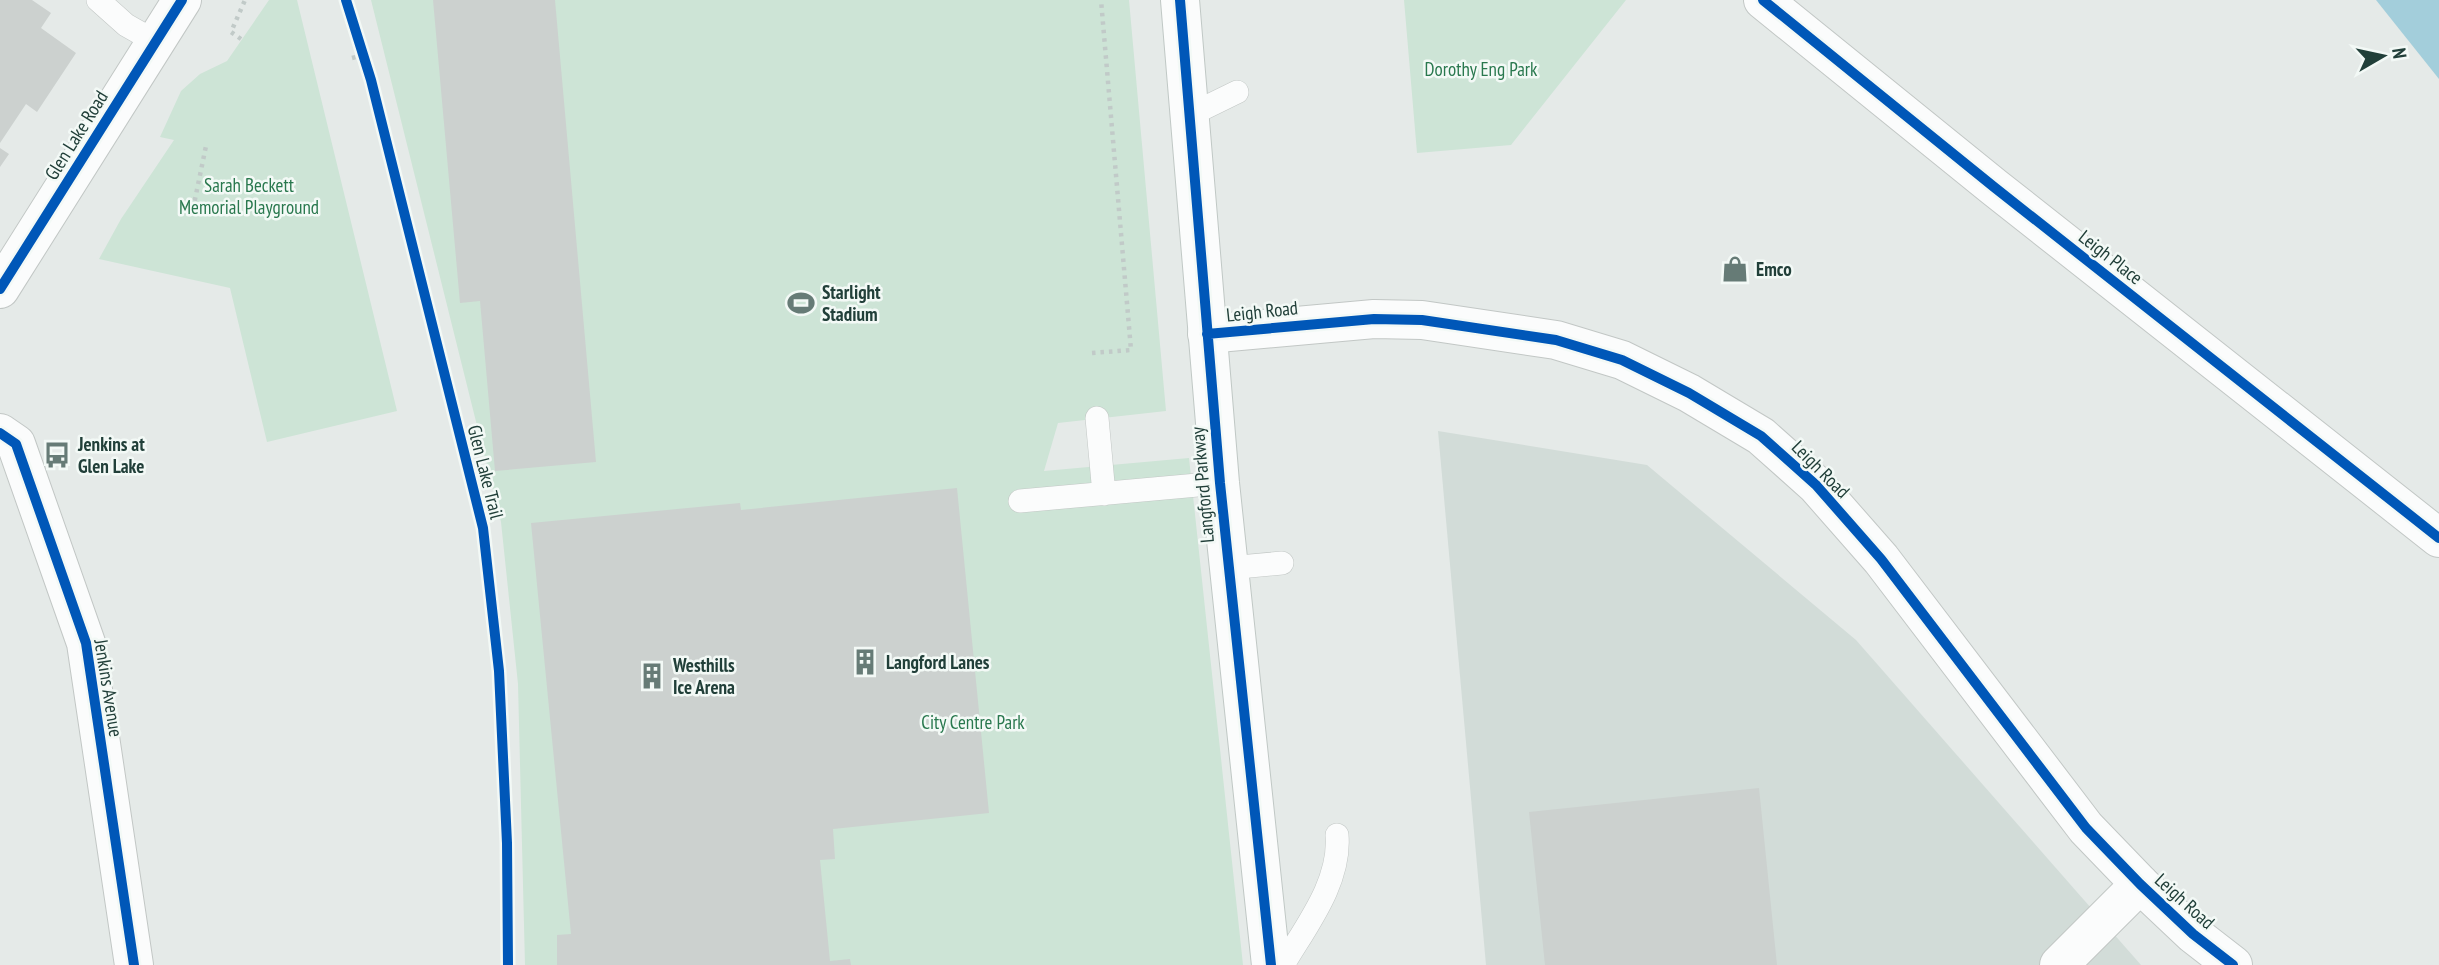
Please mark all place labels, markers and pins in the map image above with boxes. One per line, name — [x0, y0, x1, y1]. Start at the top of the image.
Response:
shop icon: Emco — [1720, 254, 1750, 284]
place label: Emco — [1756, 257, 1792, 281]
place label: Starlight Stadium — [822, 280, 881, 326]
sports icon: Starlight Stadium — [786, 288, 816, 318]
place label: Jenkins at Glen Lake — [77, 432, 145, 478]
bus stop icon: Jenkins at Glen Lake — [42, 440, 72, 470]
building icon: Langford Lanes — [850, 647, 880, 677]
place label: Langford Lanes — [886, 650, 990, 674]
place label: Westhills Ice Arena — [672, 653, 735, 699]
building icon: Westhills Ice Arena — [637, 661, 667, 691]

